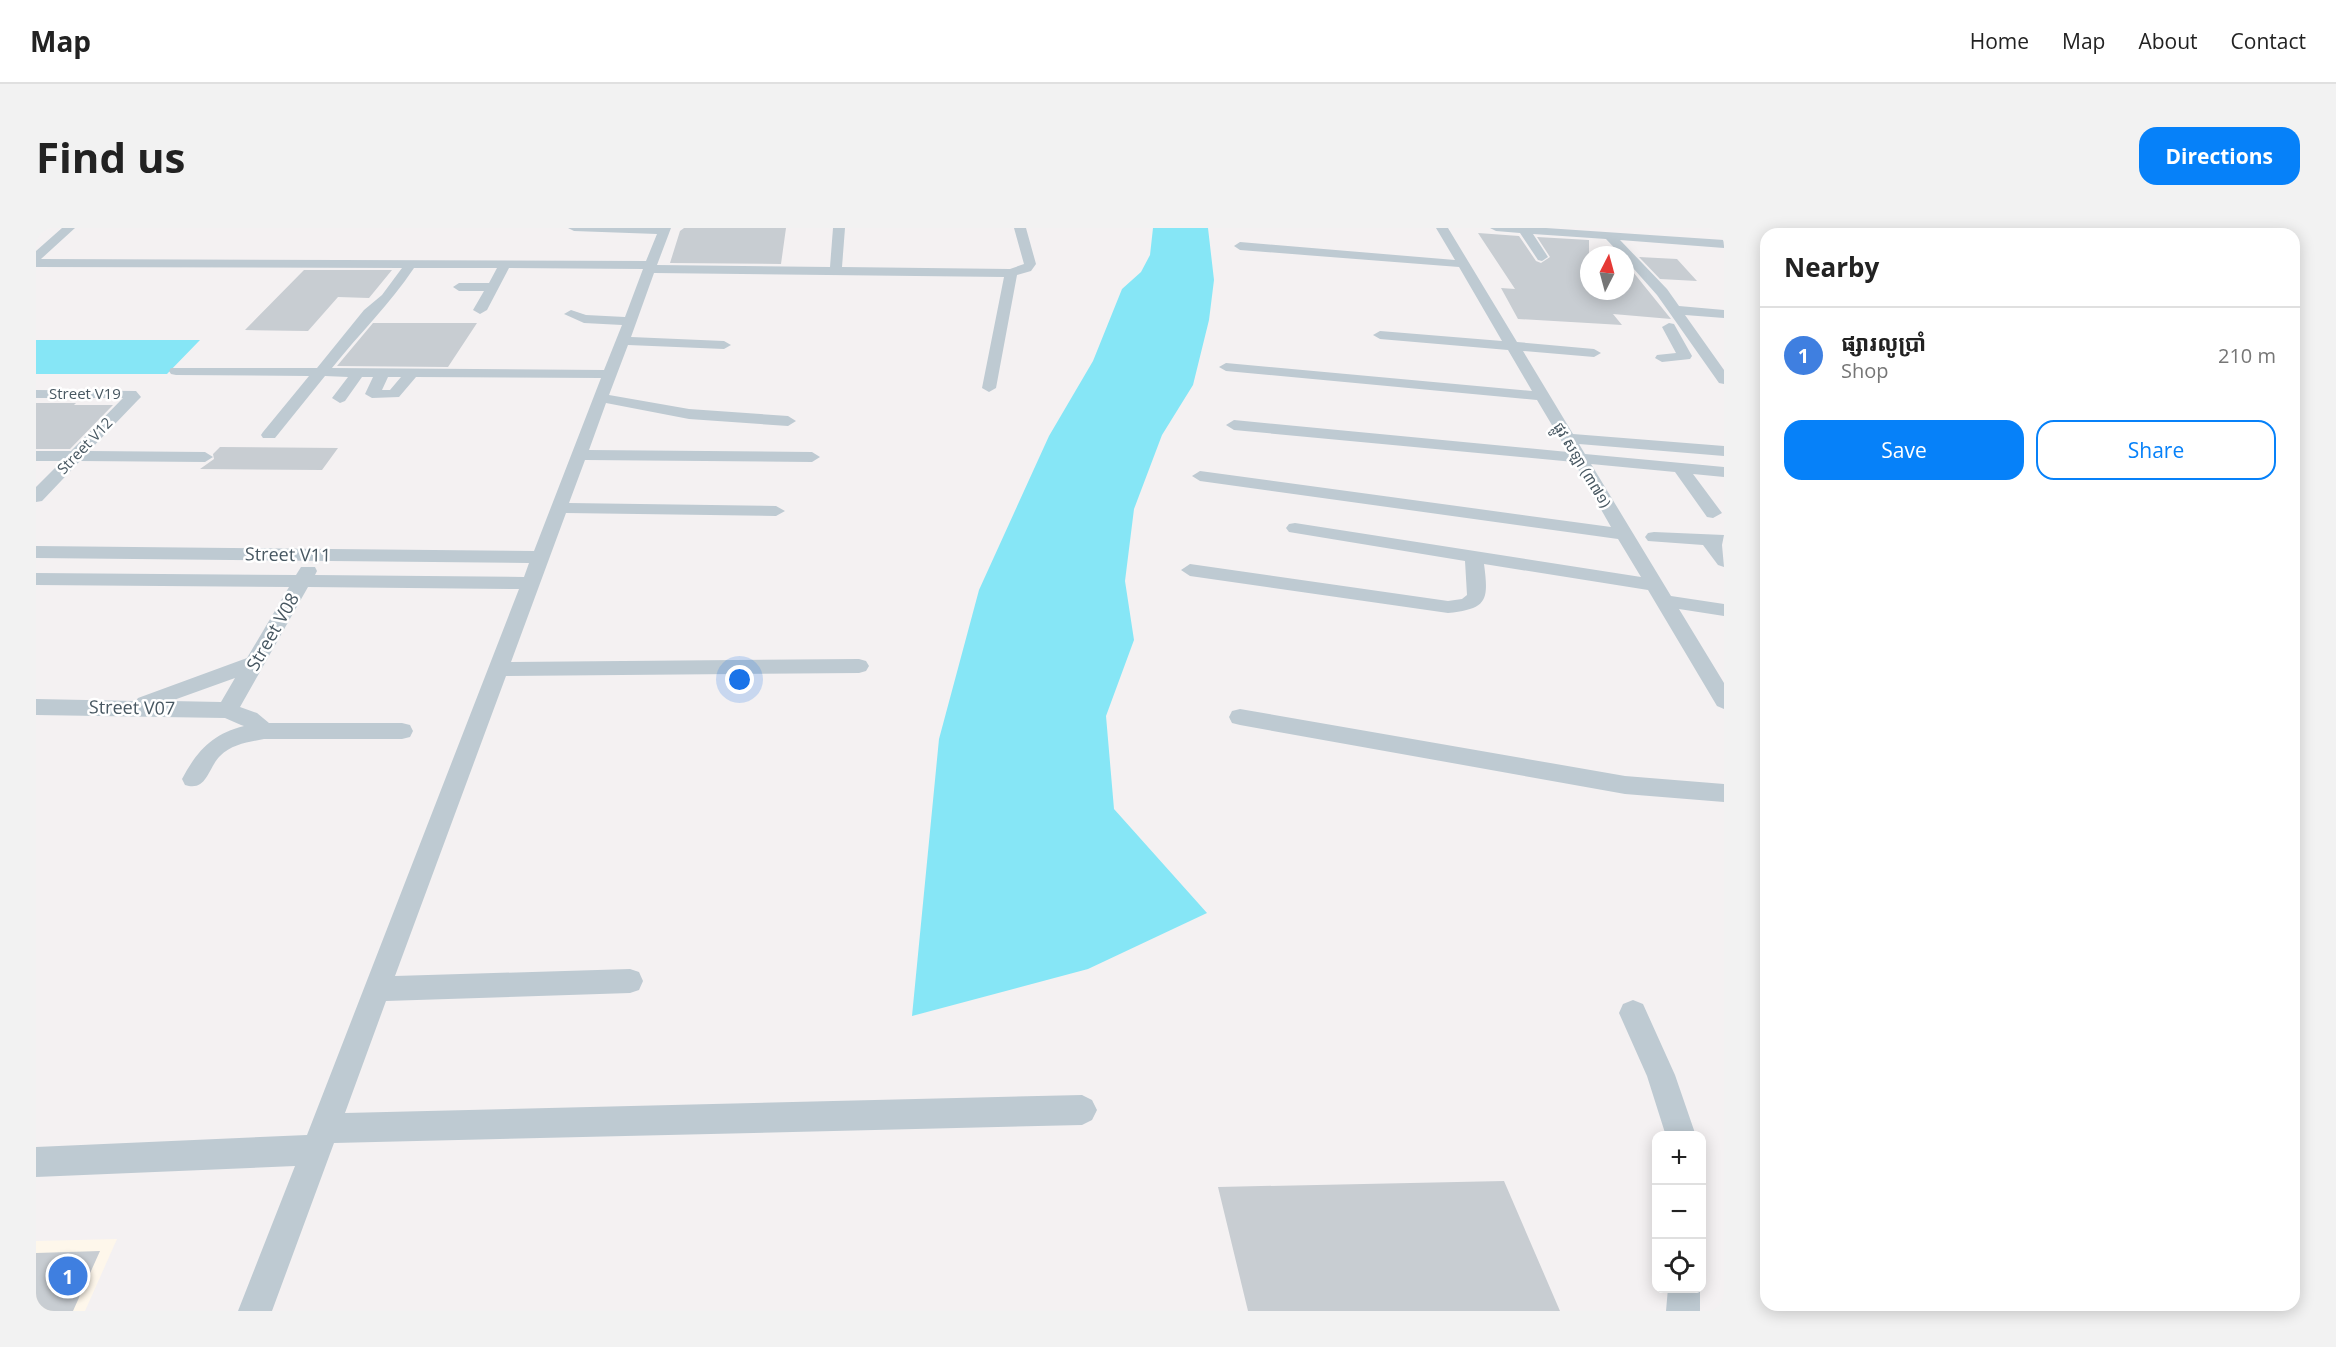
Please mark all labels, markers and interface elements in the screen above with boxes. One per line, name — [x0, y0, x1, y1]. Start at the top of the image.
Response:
text: Map — [30, 22, 91, 60]
text: Home — [1970, 27, 2029, 55]
text: Map — [2062, 27, 2105, 55]
text: About — [2138, 27, 2198, 55]
text: Contact — [2231, 27, 2306, 55]
button: Directions — [2139, 127, 2300, 185]
text: Find us — [36, 128, 185, 185]
north arrow — [1580, 246, 1634, 300]
text: Nearby — [1784, 249, 1879, 285]
text: ផ្សារលូប្រាំ — [1841, 327, 1926, 357]
text: 1 — [1798, 342, 1809, 369]
text: 210 m — [2218, 342, 2276, 369]
text: Shop — [1841, 357, 1889, 384]
street label: Street V19 — [49, 383, 121, 403]
street label: Street V12 — [52, 413, 116, 478]
street label: ផ្លូវ សឡា (៣៧១) — [1546, 418, 1616, 513]
button: Save — [1784, 420, 2024, 480]
button: Share — [2036, 420, 2276, 480]
street label: Street V11 — [245, 541, 331, 567]
street label: Street V08 — [240, 588, 304, 675]
your location — [725, 665, 754, 694]
street label: Street V07 — [89, 694, 175, 720]
map controls — [1652, 1131, 1706, 1293]
button: + — [1652, 1131, 1706, 1185]
button: − — [1652, 1185, 1706, 1239]
button: locate — [1652, 1239, 1706, 1293]
pin: 1 — [48, 1254, 87, 1298]

